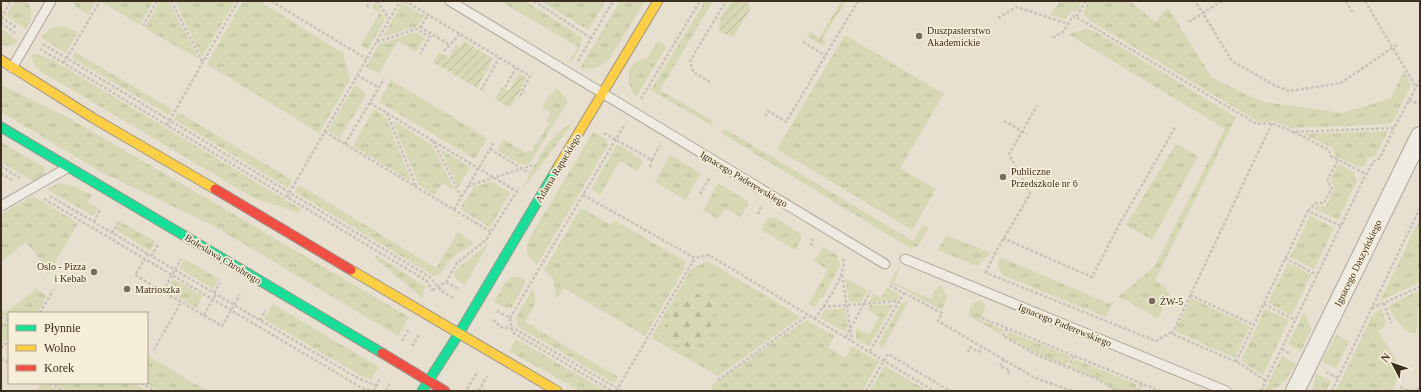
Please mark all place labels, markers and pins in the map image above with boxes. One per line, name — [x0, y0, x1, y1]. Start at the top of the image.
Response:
place label: Duszpasterstwo Akademickie — [927, 25, 990, 48]
marker: Duszpasterstwo Akademickie — [914, 31, 924, 41]
place label: Publiczne Przedszkole nr 6 — [1011, 166, 1078, 189]
marker: Publiczne Przedszkole nr 6 — [998, 172, 1008, 182]
place label: Oslo - Pizza i Kebab — [37, 261, 87, 284]
marker: Oslo - Pizza i Kebab — [89, 267, 99, 277]
marker: Matrioszka — [122, 284, 132, 294]
place label: Matrioszka — [135, 284, 181, 295]
marker: ŻW-5 — [1147, 296, 1157, 306]
place label: ŻW-5 — [1160, 296, 1183, 307]

